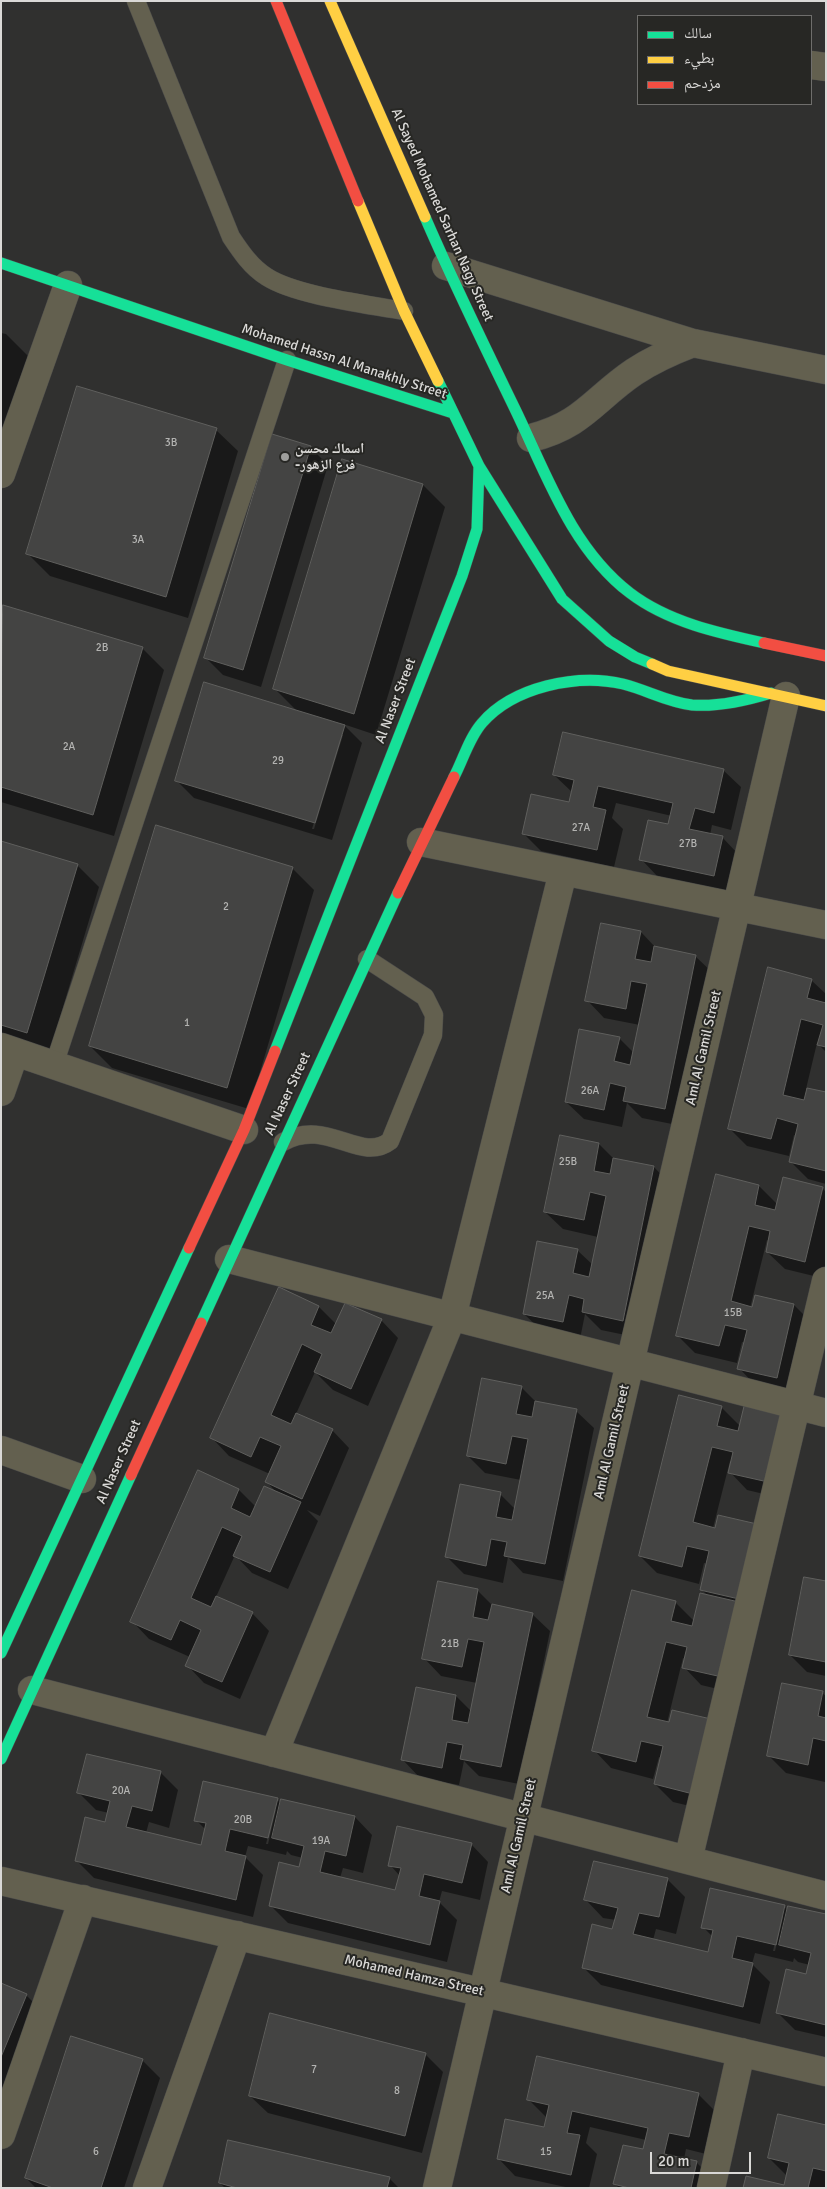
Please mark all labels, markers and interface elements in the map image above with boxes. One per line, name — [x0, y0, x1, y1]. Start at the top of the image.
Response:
legend — [637, 15, 812, 105]
text: سالك — [684, 24, 712, 42]
text: بطيء — [684, 49, 714, 67]
text: مزدحم — [684, 74, 721, 92]
street label: Al Sayed Mohamed Sarhan Nagy Street — [387, 106, 497, 324]
street label: Mohamed Hassn Al Manakhly Street — [239, 321, 449, 403]
house number: 3B — [165, 436, 177, 450]
place label: اسماك محسن -فرع الزهور — [295, 441, 364, 474]
marker: اسماك محسن -فرع الزهور — [279, 451, 291, 463]
house number: 3A — [132, 533, 144, 547]
house number: 2B — [96, 641, 108, 655]
street label: Al Naser Street — [372, 656, 420, 746]
house number: 2A — [63, 740, 75, 754]
house number: 29 — [272, 754, 284, 768]
house number: 27A — [572, 821, 590, 835]
house number: 27B — [679, 837, 697, 851]
house number: 2 — [223, 900, 229, 914]
street label: Aml Al Gamil Street — [683, 989, 725, 1107]
house number: 1 — [184, 1016, 190, 1030]
street label: Al Naser Street — [261, 1050, 315, 1138]
house number: 26A — [581, 1084, 599, 1098]
house number: 25B — [559, 1155, 577, 1169]
house number: 25A — [536, 1289, 554, 1303]
house number: 15B — [724, 1306, 742, 1320]
street label: Aml Al Gamil Street — [591, 1383, 633, 1501]
street label: Al Naser Street — [93, 1417, 145, 1507]
house number: 21B — [441, 1637, 459, 1651]
street label: Aml Al Gamil Street — [498, 1777, 540, 1895]
house number: 20A — [112, 1784, 130, 1798]
house number: 20B — [234, 1813, 252, 1827]
house number: 19A — [312, 1834, 330, 1848]
street label: Mohamed Hamza Street — [343, 1952, 485, 2000]
house number: 7 — [311, 2063, 317, 2077]
house number: 8 — [394, 2084, 400, 2098]
scale bar — [652, 2142, 753, 2174]
house number: 6 — [93, 2145, 99, 2159]
house number: 15 — [540, 2145, 552, 2159]
text: 20 m — [658, 2152, 689, 2170]

